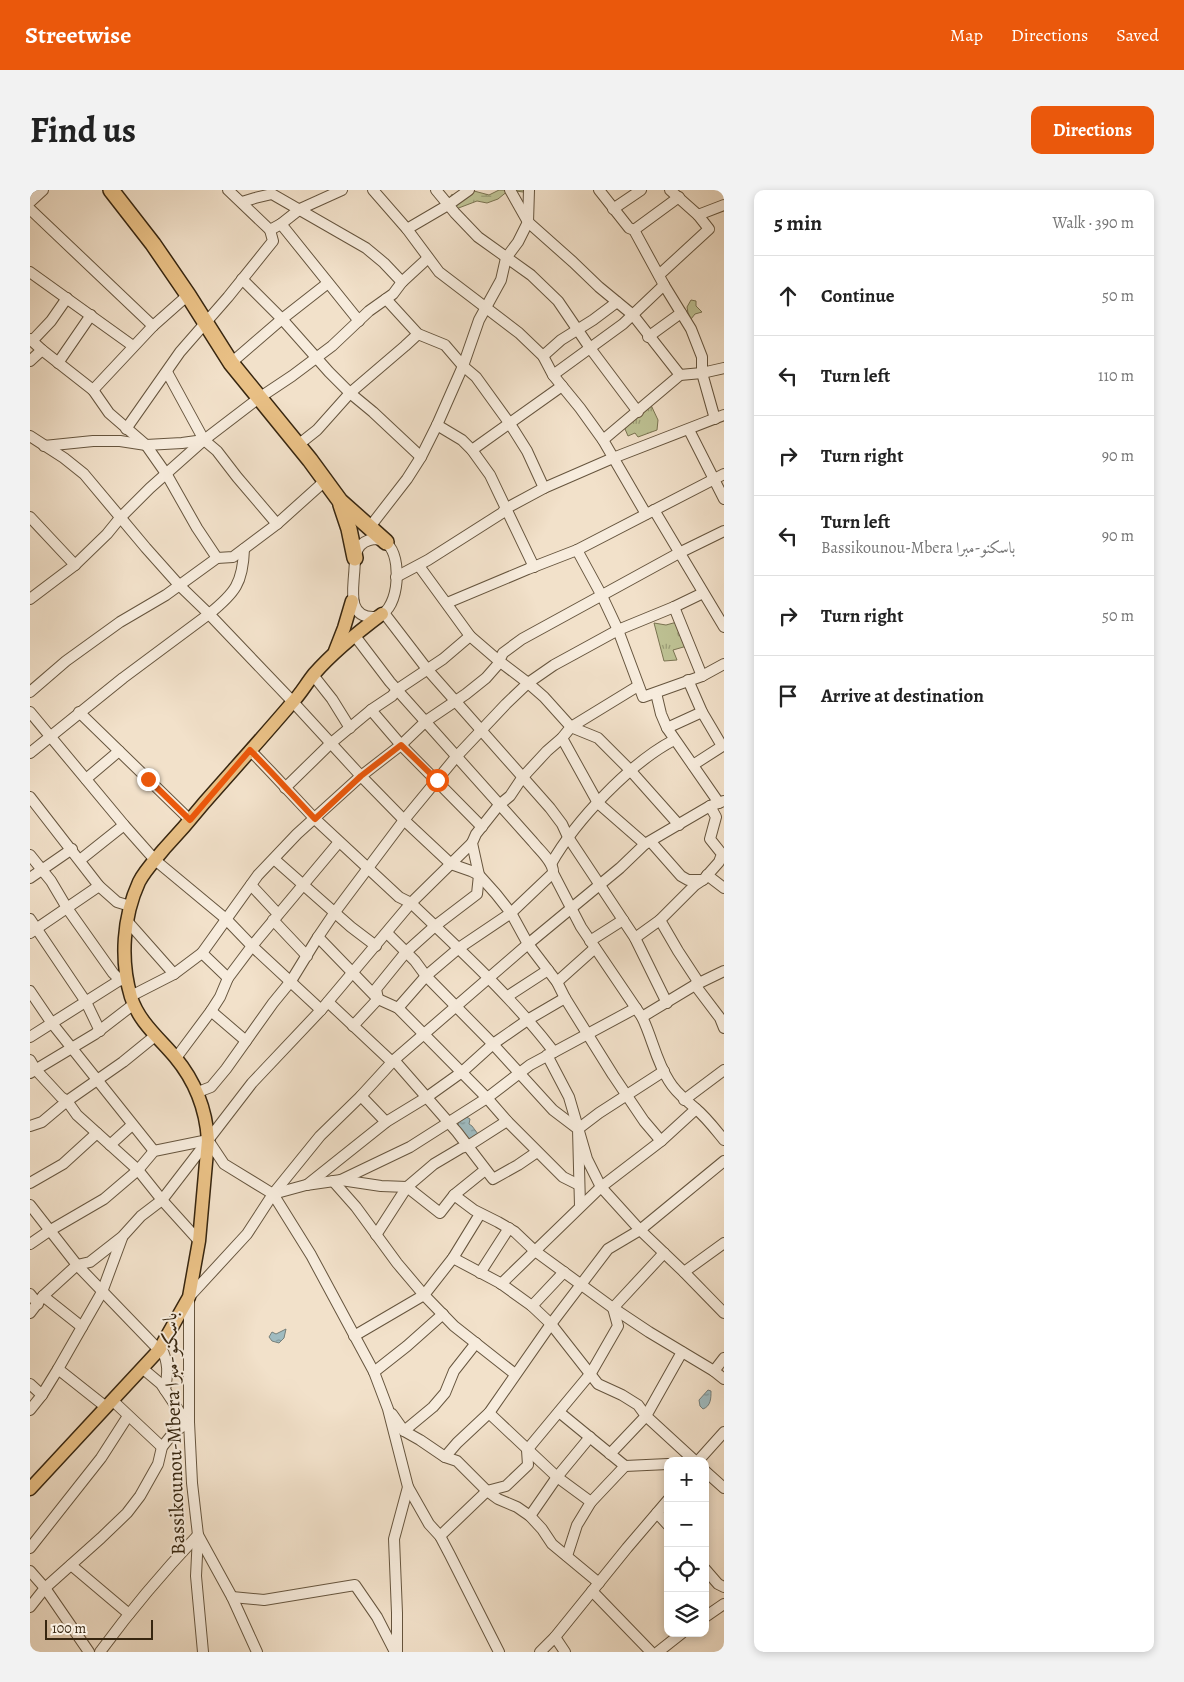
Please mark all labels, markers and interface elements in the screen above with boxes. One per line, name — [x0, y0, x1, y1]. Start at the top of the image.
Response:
text: Streetwise — [25, 19, 131, 51]
text: Map — [950, 23, 983, 47]
text: Directions — [1011, 23, 1088, 47]
text: Saved — [1116, 23, 1159, 47]
text: Find us — [30, 106, 136, 154]
button: Directions — [1031, 106, 1154, 154]
text: 5 min — [774, 209, 822, 237]
text: Walk · 390 m — [1053, 212, 1134, 234]
icon: ahead — [774, 282, 802, 310]
text: Continue — [821, 283, 895, 309]
text: 50 m — [1102, 285, 1134, 307]
icon: left — [774, 362, 802, 390]
text: Turn left — [821, 363, 890, 389]
text: 110 m — [1098, 365, 1134, 387]
icon: right — [774, 442, 802, 470]
text: Turn right — [821, 443, 903, 469]
text: 90 m — [1102, 445, 1134, 467]
text: Turn left — [821, 509, 890, 535]
icon: left — [774, 522, 802, 550]
text: 90 m — [1102, 525, 1134, 547]
text: Bassikounou-Mbera باسكنو-مبرا — [821, 537, 1015, 559]
icon: right — [774, 602, 802, 630]
text: Turn right — [821, 603, 903, 629]
text: 50 m — [1102, 605, 1134, 627]
icon: arrive — [774, 682, 802, 710]
text: Arrive at destination — [821, 683, 984, 709]
route end — [137, 768, 160, 791]
route start — [426, 769, 449, 792]
street label: Bassikounou-Mbera باسكنو-مبرا — [156, 1312, 192, 1556]
map controls — [664, 1457, 709, 1637]
button: + — [664, 1457, 709, 1502]
button: − — [664, 1502, 709, 1547]
button: locate — [664, 1547, 709, 1592]
button: layers — [664, 1592, 709, 1637]
scale bar — [45, 1617, 152, 1640]
text: 100 m — [52, 1619, 86, 1638]

